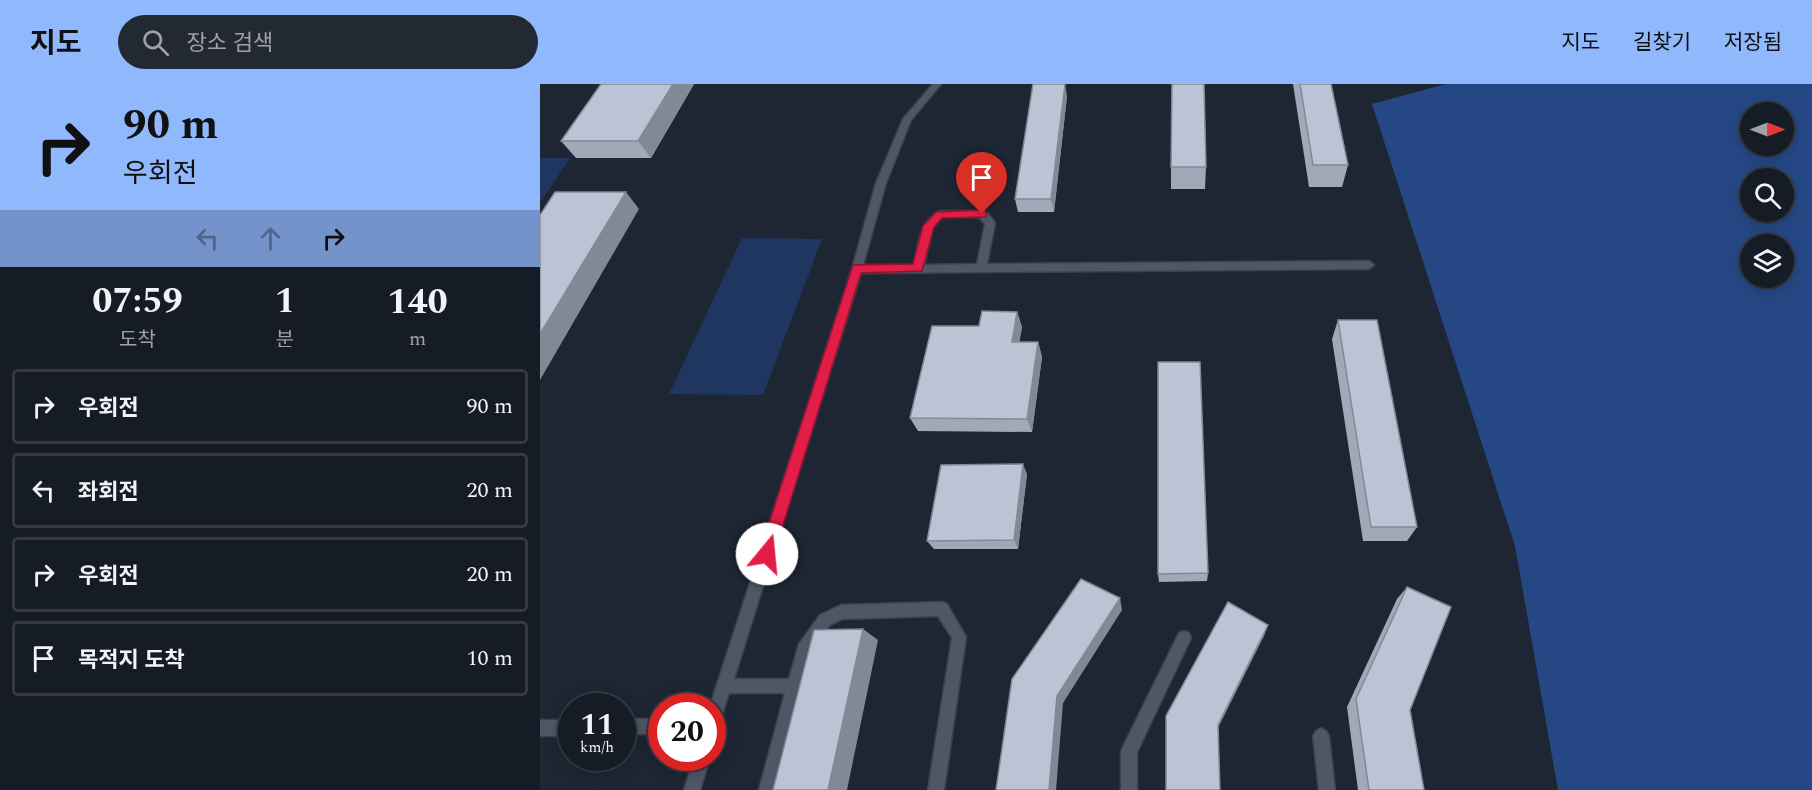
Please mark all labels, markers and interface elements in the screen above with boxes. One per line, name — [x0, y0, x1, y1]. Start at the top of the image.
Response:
search box — [118, 15, 538, 69]
text: 지도 — [30, 22, 82, 65]
icon: search — [139, 26, 172, 59]
text: 장소 검색 — [187, 27, 273, 60]
text: 지도 — [1561, 27, 1600, 59]
text: 길찾기 — [1633, 27, 1691, 59]
text: 저장됨 — [1724, 27, 1782, 59]
text: 90 m — [123, 94, 218, 157]
north arrow — [1740, 102, 1794, 156]
map controls — [1740, 102, 1794, 288]
icon: right — [24, 108, 102, 186]
pin — [956, 152, 1007, 214]
text: 우회전 — [123, 153, 198, 195]
icon: arrive — [965, 161, 998, 194]
button: search — [1740, 168, 1794, 222]
icon: left — [191, 222, 224, 255]
icon: ahead — [254, 222, 287, 255]
icon: right — [317, 222, 350, 255]
button: layers — [1740, 234, 1794, 288]
text: 07:59 — [92, 274, 183, 329]
text: 1 — [275, 274, 295, 329]
text: 140 — [387, 275, 448, 330]
text: m — [409, 324, 426, 354]
text: 도착 — [119, 325, 156, 355]
text: 분 — [276, 325, 294, 355]
icon: right — [27, 390, 60, 423]
text: 90 m — [467, 390, 513, 423]
text: 우회전 — [78, 392, 139, 425]
icon: left — [27, 474, 60, 507]
text: 20 m — [467, 474, 513, 507]
text: 좌회전 — [78, 476, 139, 509]
position arrow — [735, 522, 799, 586]
icon: right — [27, 558, 60, 591]
text: 20 m — [467, 558, 513, 591]
text: 우회전 — [78, 560, 139, 593]
icon: arrive — [27, 642, 60, 675]
text: 10 m — [467, 642, 513, 675]
text: 목적지 도착 — [78, 644, 185, 677]
speed limit sign: 20 — [648, 693, 726, 771]
text: 11 — [580, 702, 614, 748]
text: km/h — [580, 736, 614, 759]

